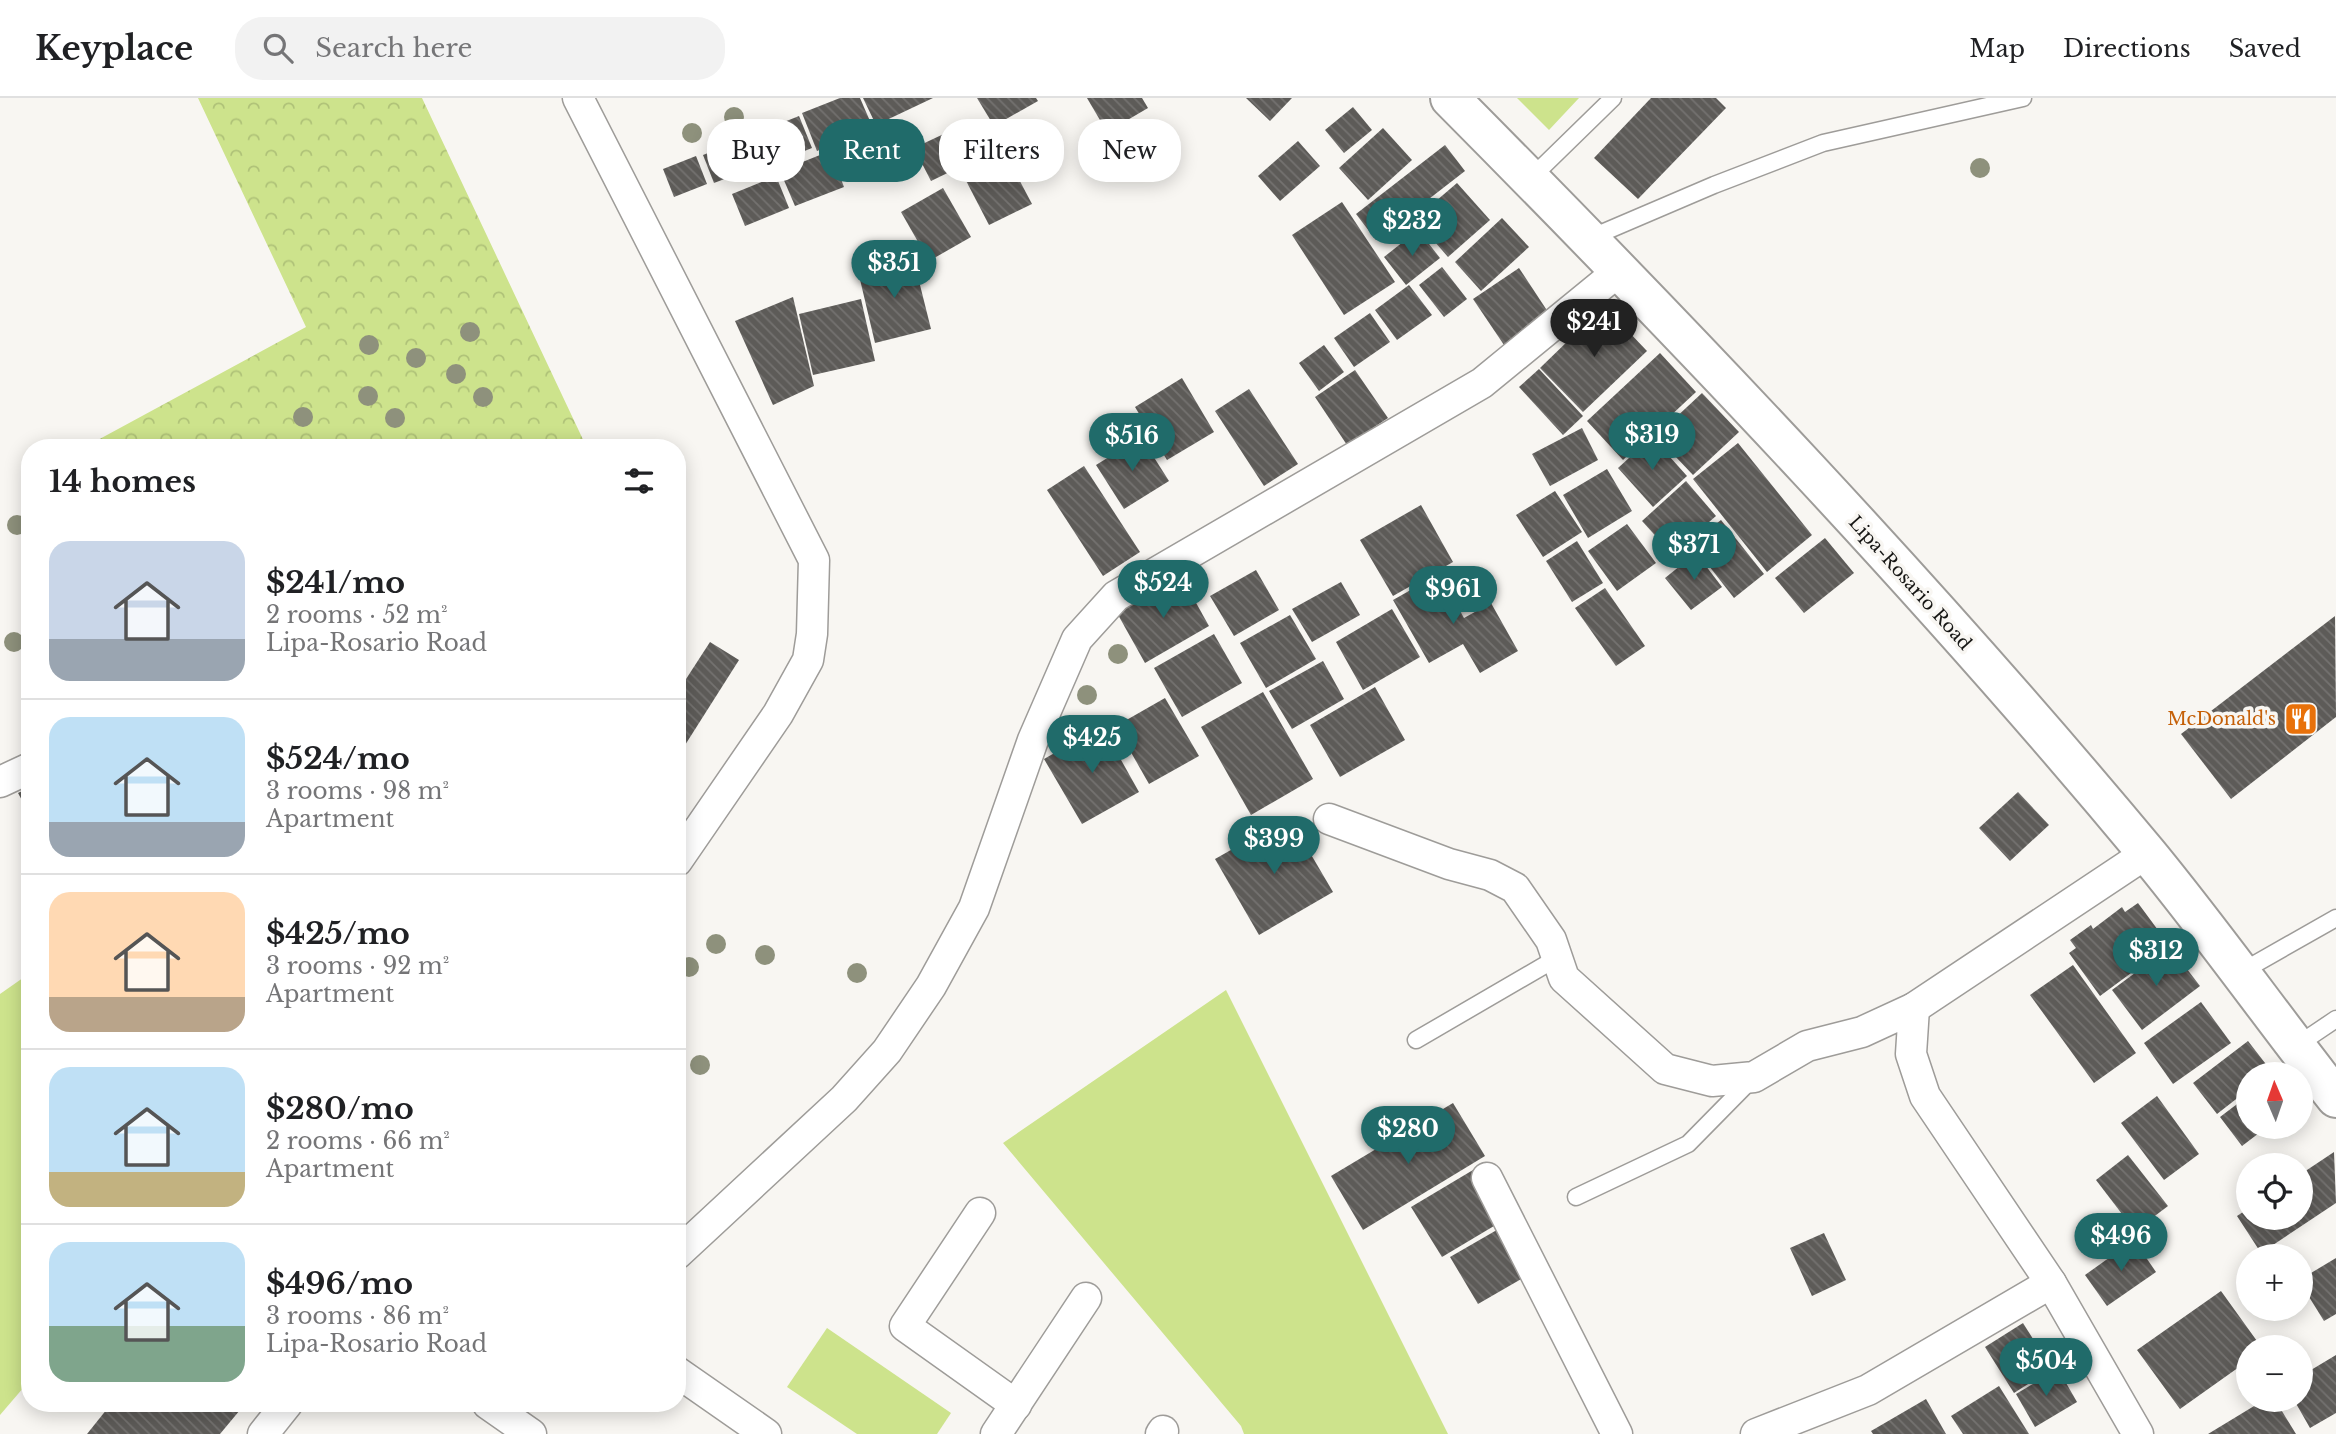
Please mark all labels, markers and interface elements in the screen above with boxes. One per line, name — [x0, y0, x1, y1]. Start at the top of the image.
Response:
search box — [235, 17, 725, 80]
text: Keyplace — [35, 28, 193, 69]
icon: search — [259, 29, 297, 67]
text: Search here — [315, 32, 472, 64]
text: Map — [1969, 34, 2025, 63]
text: Directions — [2063, 34, 2191, 63]
text: Saved — [2229, 34, 2301, 63]
chip: Buy — [707, 119, 805, 182]
chip: Rent — [819, 119, 925, 182]
chip: Filters — [939, 119, 1064, 182]
chip: New — [1078, 119, 1181, 182]
pin: $232 — [1371, 198, 1453, 258]
text: $232 — [1382, 207, 1442, 235]
pin: $351 — [853, 240, 935, 300]
text: $351 — [867, 249, 921, 277]
pin: $241 — [1553, 300, 1635, 359]
text: $241 — [1566, 308, 1622, 336]
pin: $319 — [1611, 412, 1693, 472]
pin: $516 — [1091, 414, 1173, 473]
text: $319 — [1625, 421, 1680, 449]
text: $516 — [1105, 422, 1159, 450]
icon: filters — [620, 462, 658, 500]
text: 14 homes — [49, 463, 196, 500]
street label: Lipa-Rosario Road — [1844, 511, 1976, 655]
pin: $371 — [1653, 522, 1735, 582]
text: $371 — [1668, 531, 1720, 559]
pin: $524 — [1122, 560, 1204, 620]
text: $241/mo — [266, 564, 405, 601]
pin: $961 — [1412, 566, 1494, 626]
icon: home — [105, 569, 189, 653]
text: $524 — [1134, 569, 1192, 597]
text: $961 — [1425, 575, 1481, 603]
text: 2 rooms · 52 m² — [266, 601, 448, 629]
text: Lipa-Rosario Road — [266, 629, 487, 657]
restaurant icon: McDonald's — [2282, 700, 2320, 738]
place label: McDonald's — [2167, 708, 2276, 730]
pin: $425 — [1051, 716, 1133, 775]
text: $425 — [1063, 724, 1121, 752]
text: $524/mo — [266, 740, 410, 777]
icon: home — [105, 745, 189, 829]
text: 3 rooms · 98 m² — [266, 777, 449, 805]
text: Apartment — [266, 805, 394, 833]
pin: $399 — [1233, 816, 1315, 876]
text: $399 — [1244, 825, 1304, 853]
text: $425/mo — [266, 915, 410, 952]
icon: home — [105, 920, 189, 1004]
pin: $312 — [2115, 928, 2197, 988]
text: $312 — [2129, 937, 2183, 965]
text: 3 rooms · 92 m² — [266, 952, 449, 980]
text: Apartment — [266, 980, 394, 1008]
north arrow — [2236, 1062, 2314, 1139]
map controls — [2236, 1062, 2313, 1412]
text: $280/mo — [266, 1090, 414, 1127]
icon: home — [105, 1095, 189, 1179]
pin: $280 — [1367, 1107, 1449, 1166]
text: $280 — [1377, 1115, 1439, 1143]
text: 2 rooms · 66 m² — [266, 1127, 450, 1155]
button: locate — [2236, 1153, 2313, 1230]
text: Apartment — [266, 1155, 394, 1183]
pin: $496 — [2080, 1214, 2162, 1273]
text: $496 — [2090, 1222, 2152, 1250]
button: + — [2236, 1244, 2313, 1321]
text: $496/mo — [266, 1265, 413, 1302]
icon: home — [105, 1270, 189, 1354]
text: 3 rooms · 86 m² — [266, 1302, 449, 1330]
text: Lipa-Rosario Road — [266, 1330, 487, 1358]
button: − — [2236, 1335, 2313, 1412]
pin: $504 — [2005, 1338, 2087, 1398]
text: $504 — [2015, 1347, 2077, 1375]

